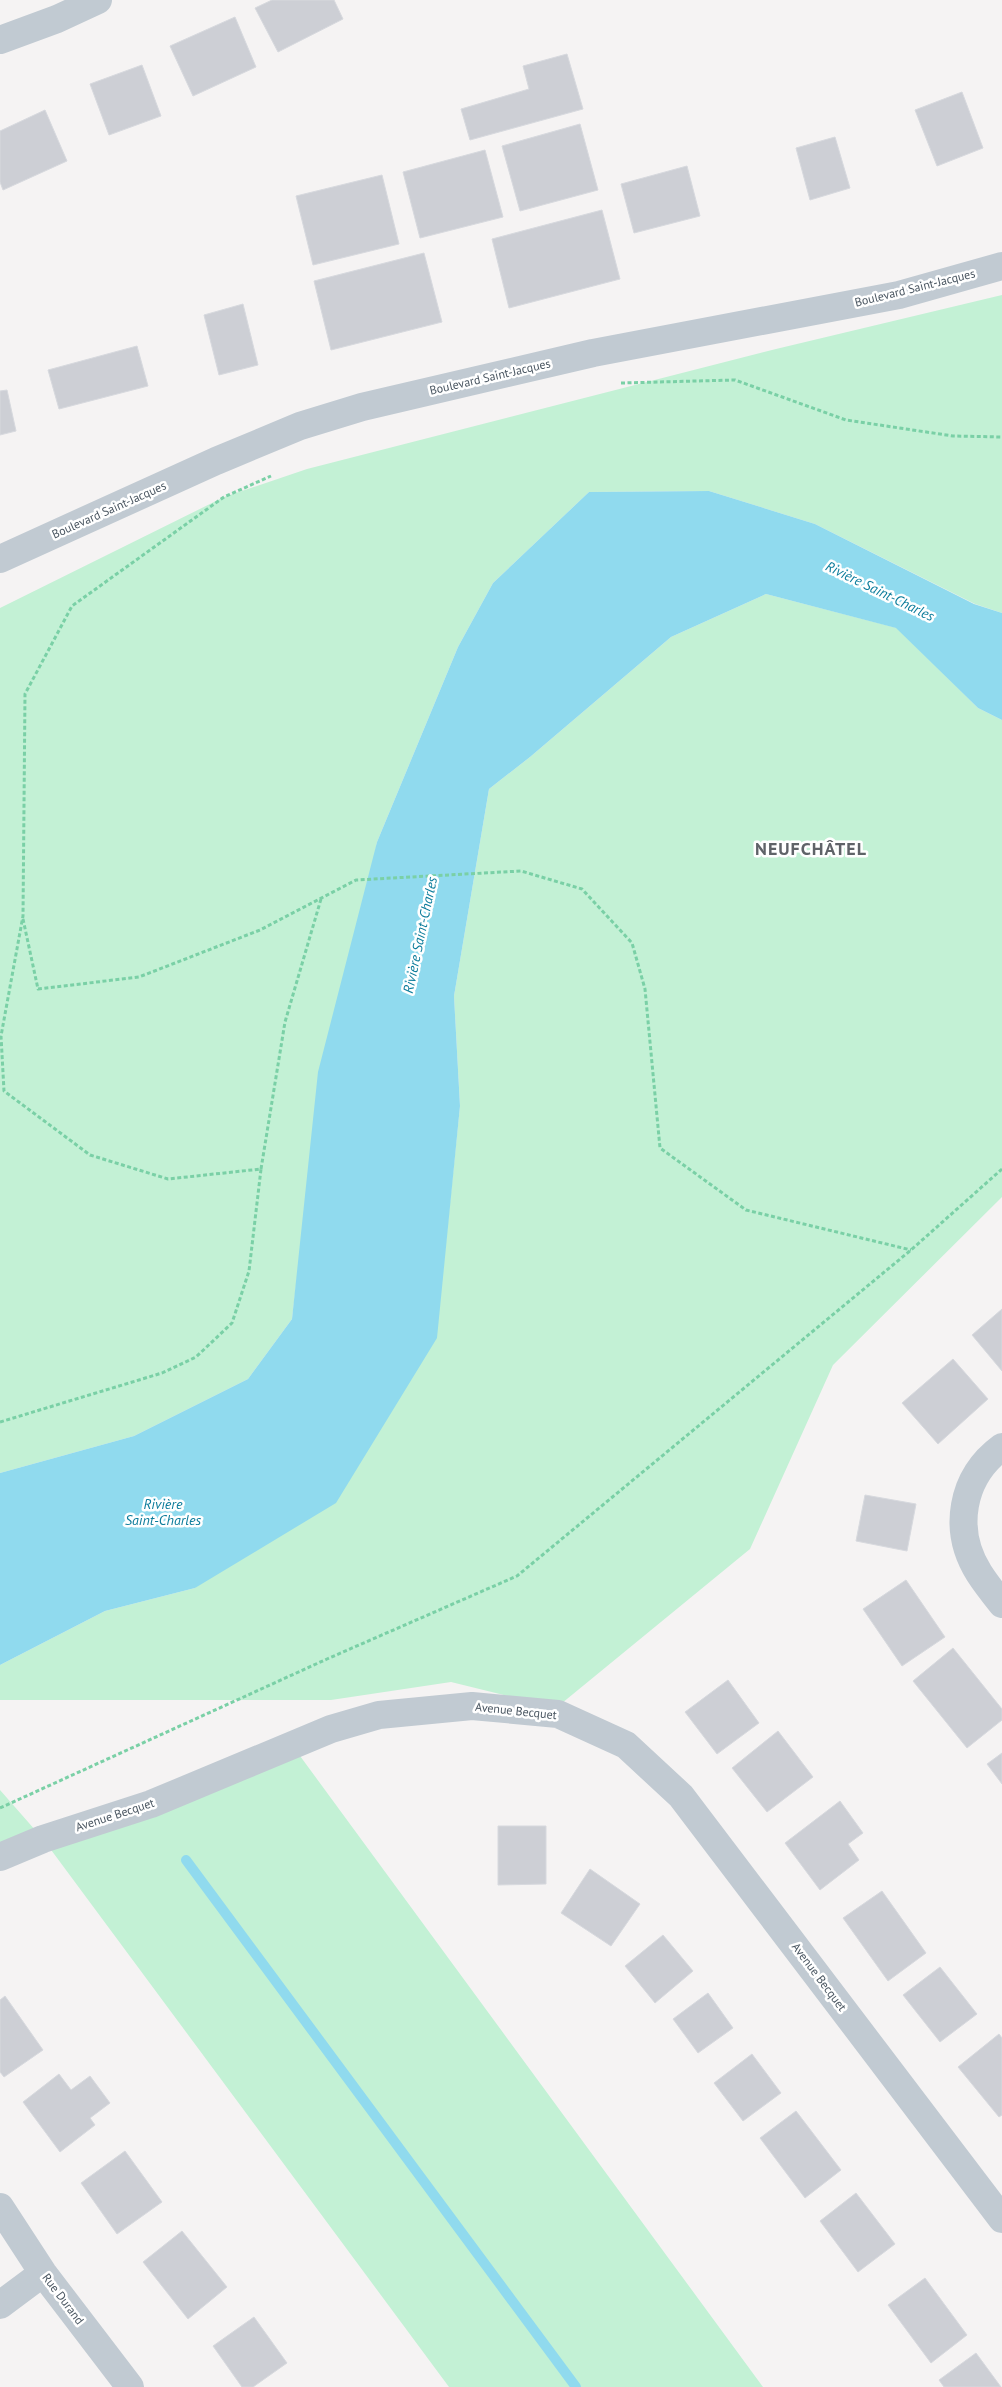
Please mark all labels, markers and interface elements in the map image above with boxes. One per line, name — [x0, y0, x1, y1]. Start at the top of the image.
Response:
street label: Boulevard Saint-Jacques — [853, 265, 977, 310]
street label: Boulevard Saint-Jacques — [428, 355, 552, 398]
street label: Boulevard Saint-Jacques — [49, 478, 168, 542]
water label: Rivière Saint-Charles — [823, 557, 938, 625]
district label: NEUFCHÂTEL — [755, 837, 867, 860]
water label: Rivière Saint-Charles — [399, 875, 441, 995]
water label: Rivière Saint-Charles — [125, 1495, 202, 1529]
street label: Avenue Becquet — [475, 1699, 558, 1722]
street label: Avenue Becquet — [74, 1795, 156, 1834]
street label: Avenue Becquet — [789, 1939, 850, 2014]
street label: Rue Durand — [39, 2270, 87, 2327]

